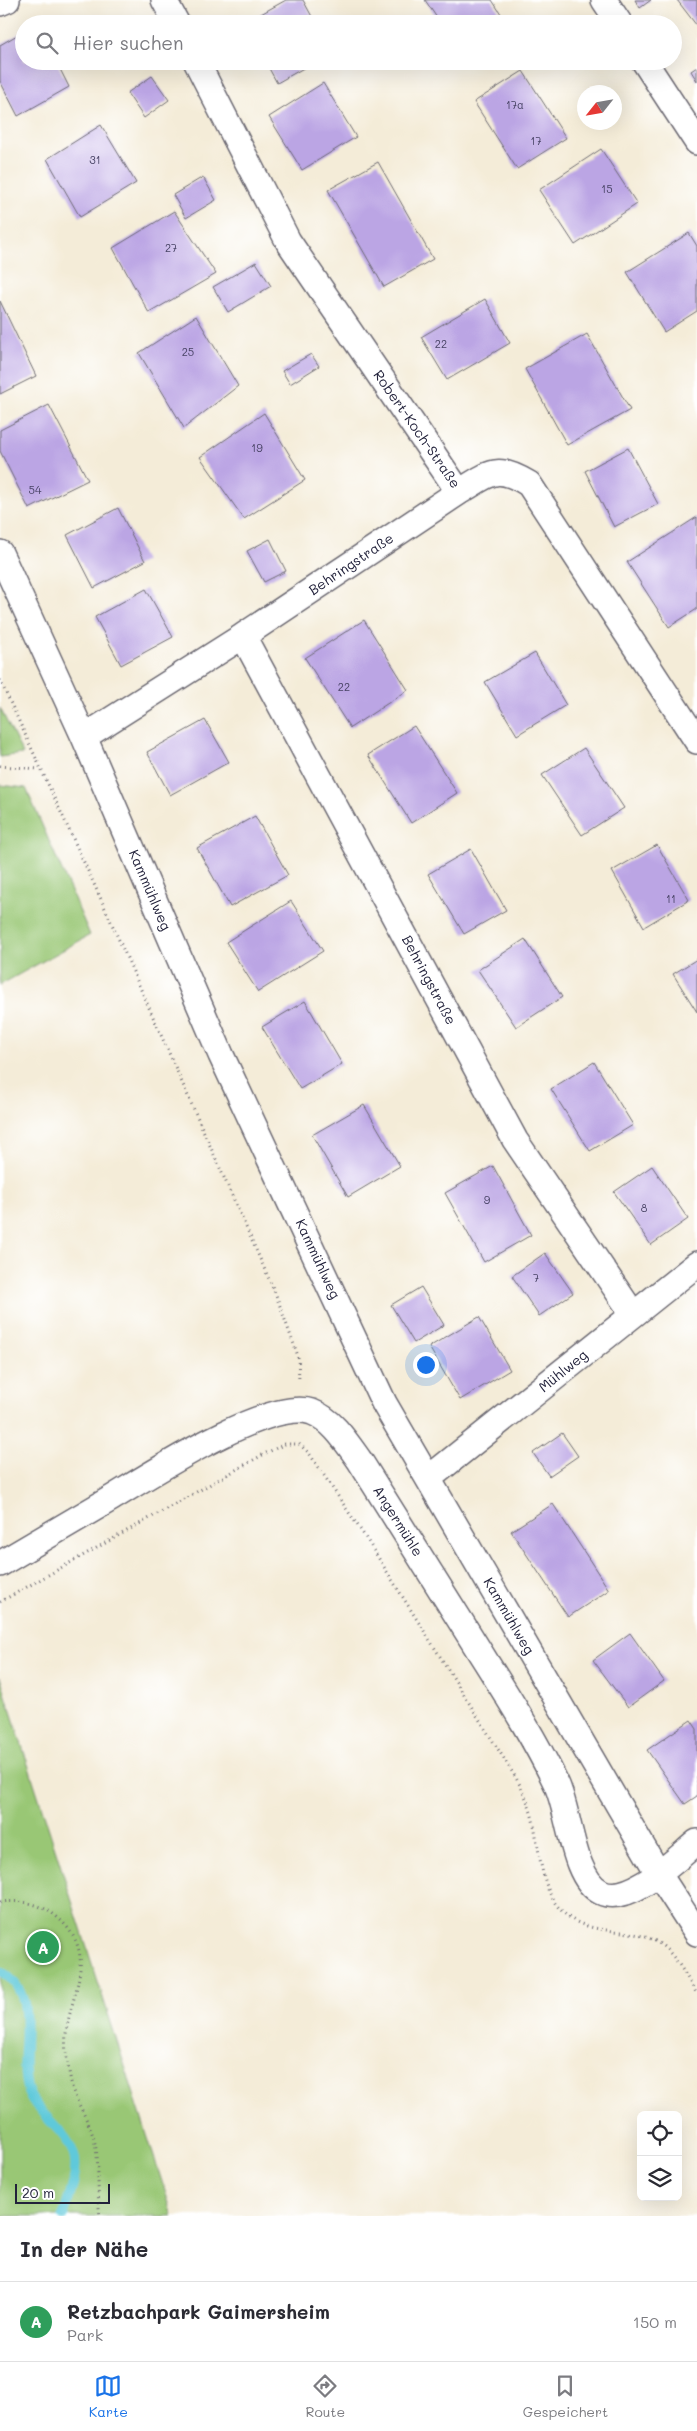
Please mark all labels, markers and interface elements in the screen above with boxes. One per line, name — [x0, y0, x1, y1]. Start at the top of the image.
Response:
search box — [15, 15, 682, 70]
icon: search — [33, 29, 61, 57]
text: Hier suchen — [73, 30, 184, 55]
north arrow — [577, 85, 622, 130]
house number: 17a — [506, 97, 524, 112]
house number: 17 — [530, 133, 542, 148]
house number: 31 — [89, 152, 101, 167]
house number: 15 — [601, 181, 613, 196]
house number: 27 — [165, 240, 177, 255]
house number: 22 — [435, 336, 447, 351]
house number: 25 — [182, 344, 194, 359]
street label: Robert-Koch-Straße — [369, 366, 465, 492]
house number: 19 — [251, 440, 263, 455]
house number: 54 — [29, 482, 42, 497]
street label: Behringstraße — [304, 528, 397, 599]
house number: 22 — [338, 679, 350, 694]
street label: Kammühlweg — [125, 846, 176, 933]
house number: 11 — [666, 891, 676, 906]
street label: Behringstraße — [398, 932, 461, 1028]
house number: 9 — [484, 1192, 491, 1207]
house number: 8 — [641, 1200, 648, 1215]
street label: Kammühlweg — [292, 1216, 345, 1302]
house number: 7 — [533, 1270, 539, 1285]
street label: Mühlweg — [534, 1345, 591, 1396]
your location — [413, 1352, 439, 1378]
street label: Angermühle — [369, 1482, 428, 1560]
street label: Kammühlweg — [480, 1574, 539, 1658]
pin: A — [27, 1928, 59, 1966]
map controls — [637, 2111, 682, 2201]
button: locate — [637, 2111, 682, 2156]
button: layers — [637, 2156, 682, 2201]
scale bar — [15, 2181, 110, 2204]
text: 20 m — [22, 2183, 54, 2202]
text: In der Nähe — [20, 2235, 148, 2262]
text: Retzbachpark Gaimersheim — [67, 2299, 330, 2324]
text: A — [30, 2311, 42, 2332]
text: 150 m — [633, 2311, 677, 2332]
text: Park — [67, 2324, 103, 2345]
tab: Karte — [89, 2372, 128, 2421]
tab: Route — [305, 2372, 345, 2421]
tab: Gespeichert — [523, 2372, 608, 2421]

